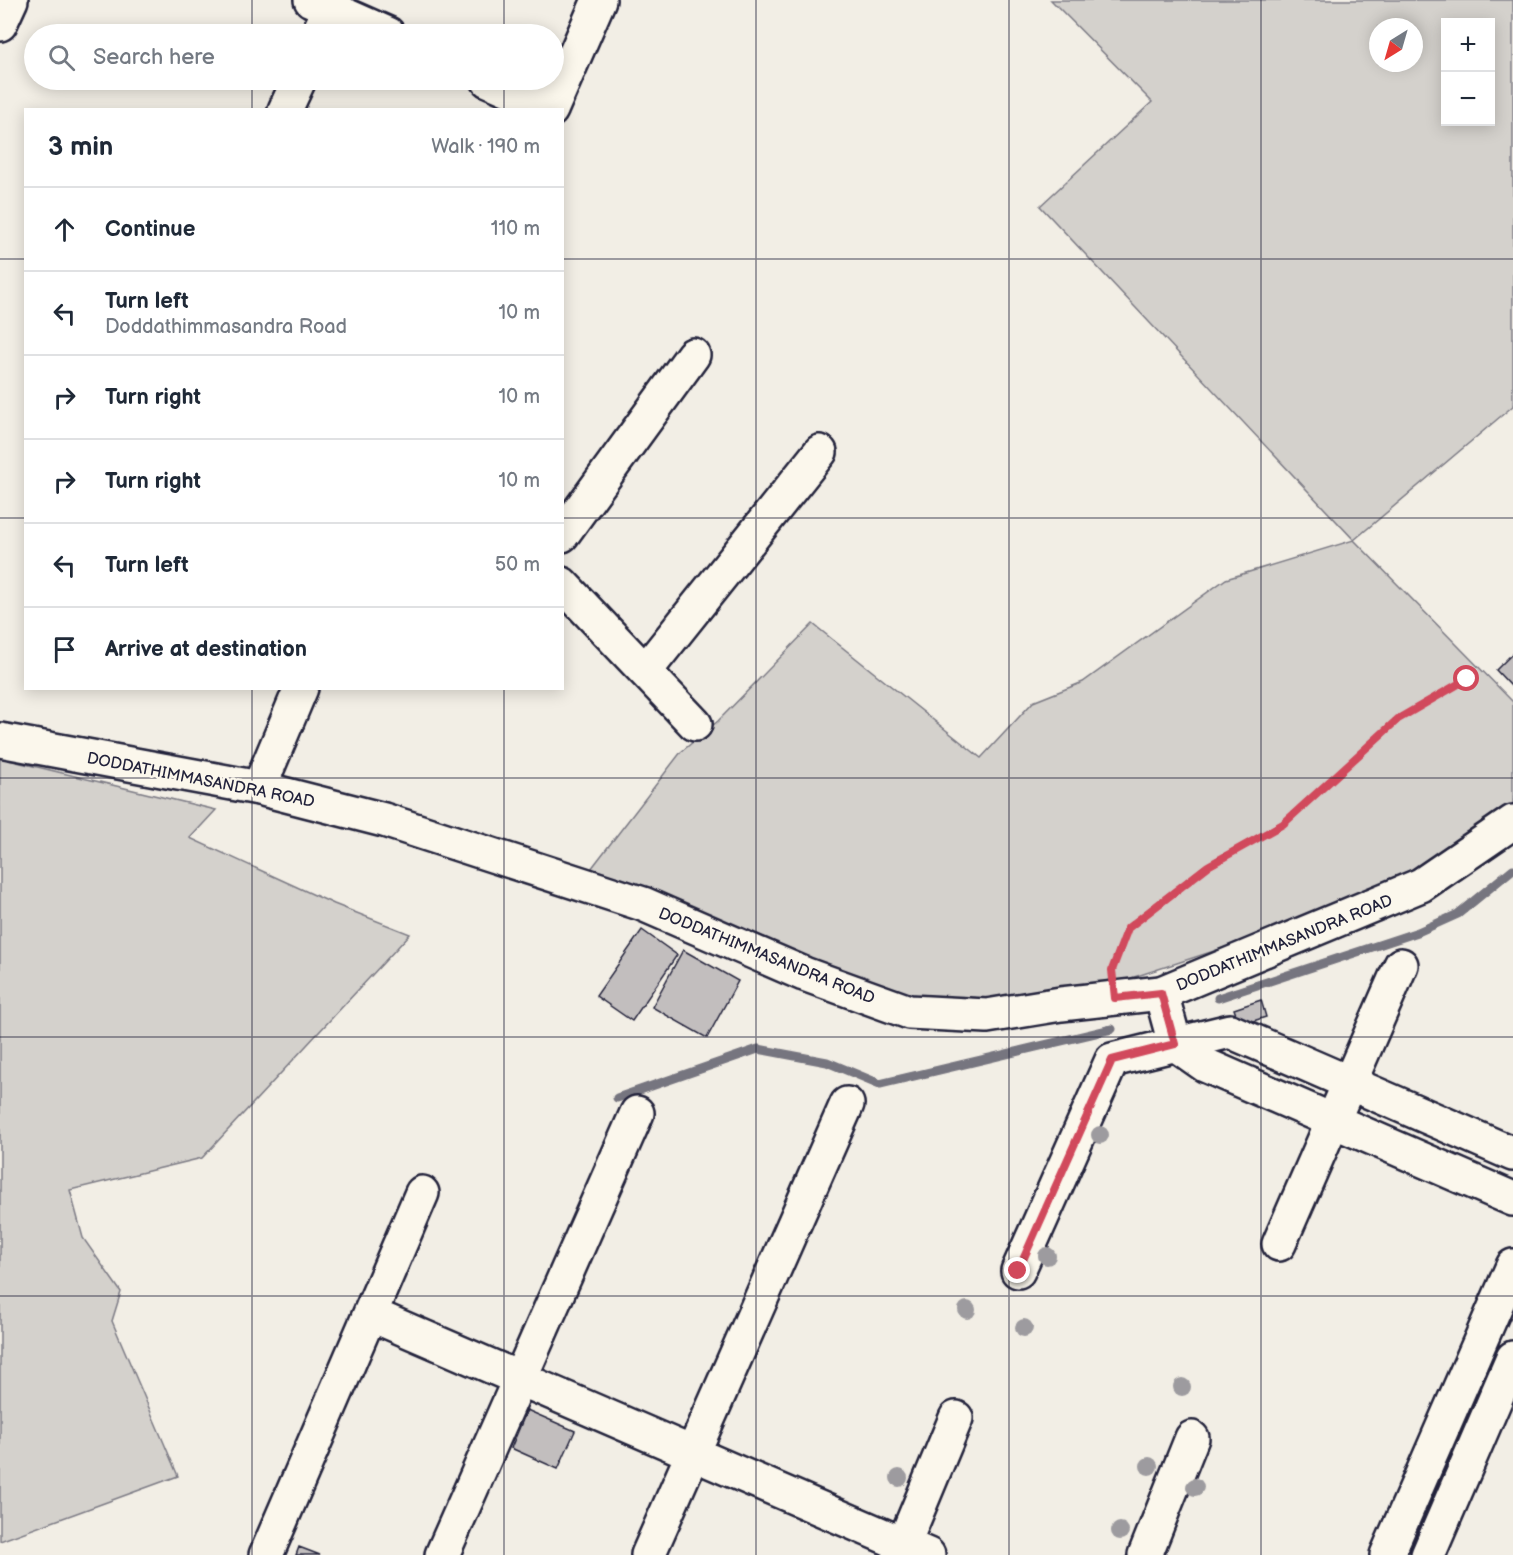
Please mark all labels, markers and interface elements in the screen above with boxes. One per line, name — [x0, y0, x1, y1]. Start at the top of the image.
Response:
north arrow — [1369, 18, 1423, 72]
map controls — [1441, 18, 1495, 126]
button: + — [1441, 18, 1495, 72]
search box — [24, 24, 564, 90]
icon: search — [45, 41, 78, 74]
text: Search here — [93, 44, 215, 71]
button: − — [1441, 72, 1495, 126]
text: 3 min — [48, 132, 113, 163]
text: Walk · 190 m — [431, 135, 540, 159]
icon: ahead — [48, 213, 81, 246]
text: Continue — [105, 216, 195, 243]
text: 110 m — [491, 217, 540, 241]
text: Turn left — [105, 288, 189, 315]
icon: left — [48, 297, 81, 330]
text: 10 m — [499, 301, 540, 325]
text: Doddathimmasandra Road — [105, 315, 347, 339]
icon: right — [48, 381, 81, 414]
text: Turn right — [105, 384, 201, 411]
text: 10 m — [499, 385, 540, 409]
icon: right — [48, 465, 81, 498]
text: Turn right — [105, 468, 201, 495]
text: 10 m — [499, 469, 540, 493]
icon: left — [48, 549, 81, 582]
text: Turn left — [105, 552, 189, 579]
text: 50 m — [495, 553, 540, 577]
icon: arrive — [48, 633, 81, 666]
text: Arrive at destination — [105, 636, 307, 663]
route start — [1453, 665, 1479, 691]
street label: DODDATHIMMASANDRA ROAD — [85, 749, 316, 812]
street label: DODDATHIMMASANDRA ROAD — [1174, 891, 1395, 996]
street label: DODDATHIMMASANDRA ROAD — [656, 904, 877, 1009]
route end — [1004, 1257, 1030, 1283]

